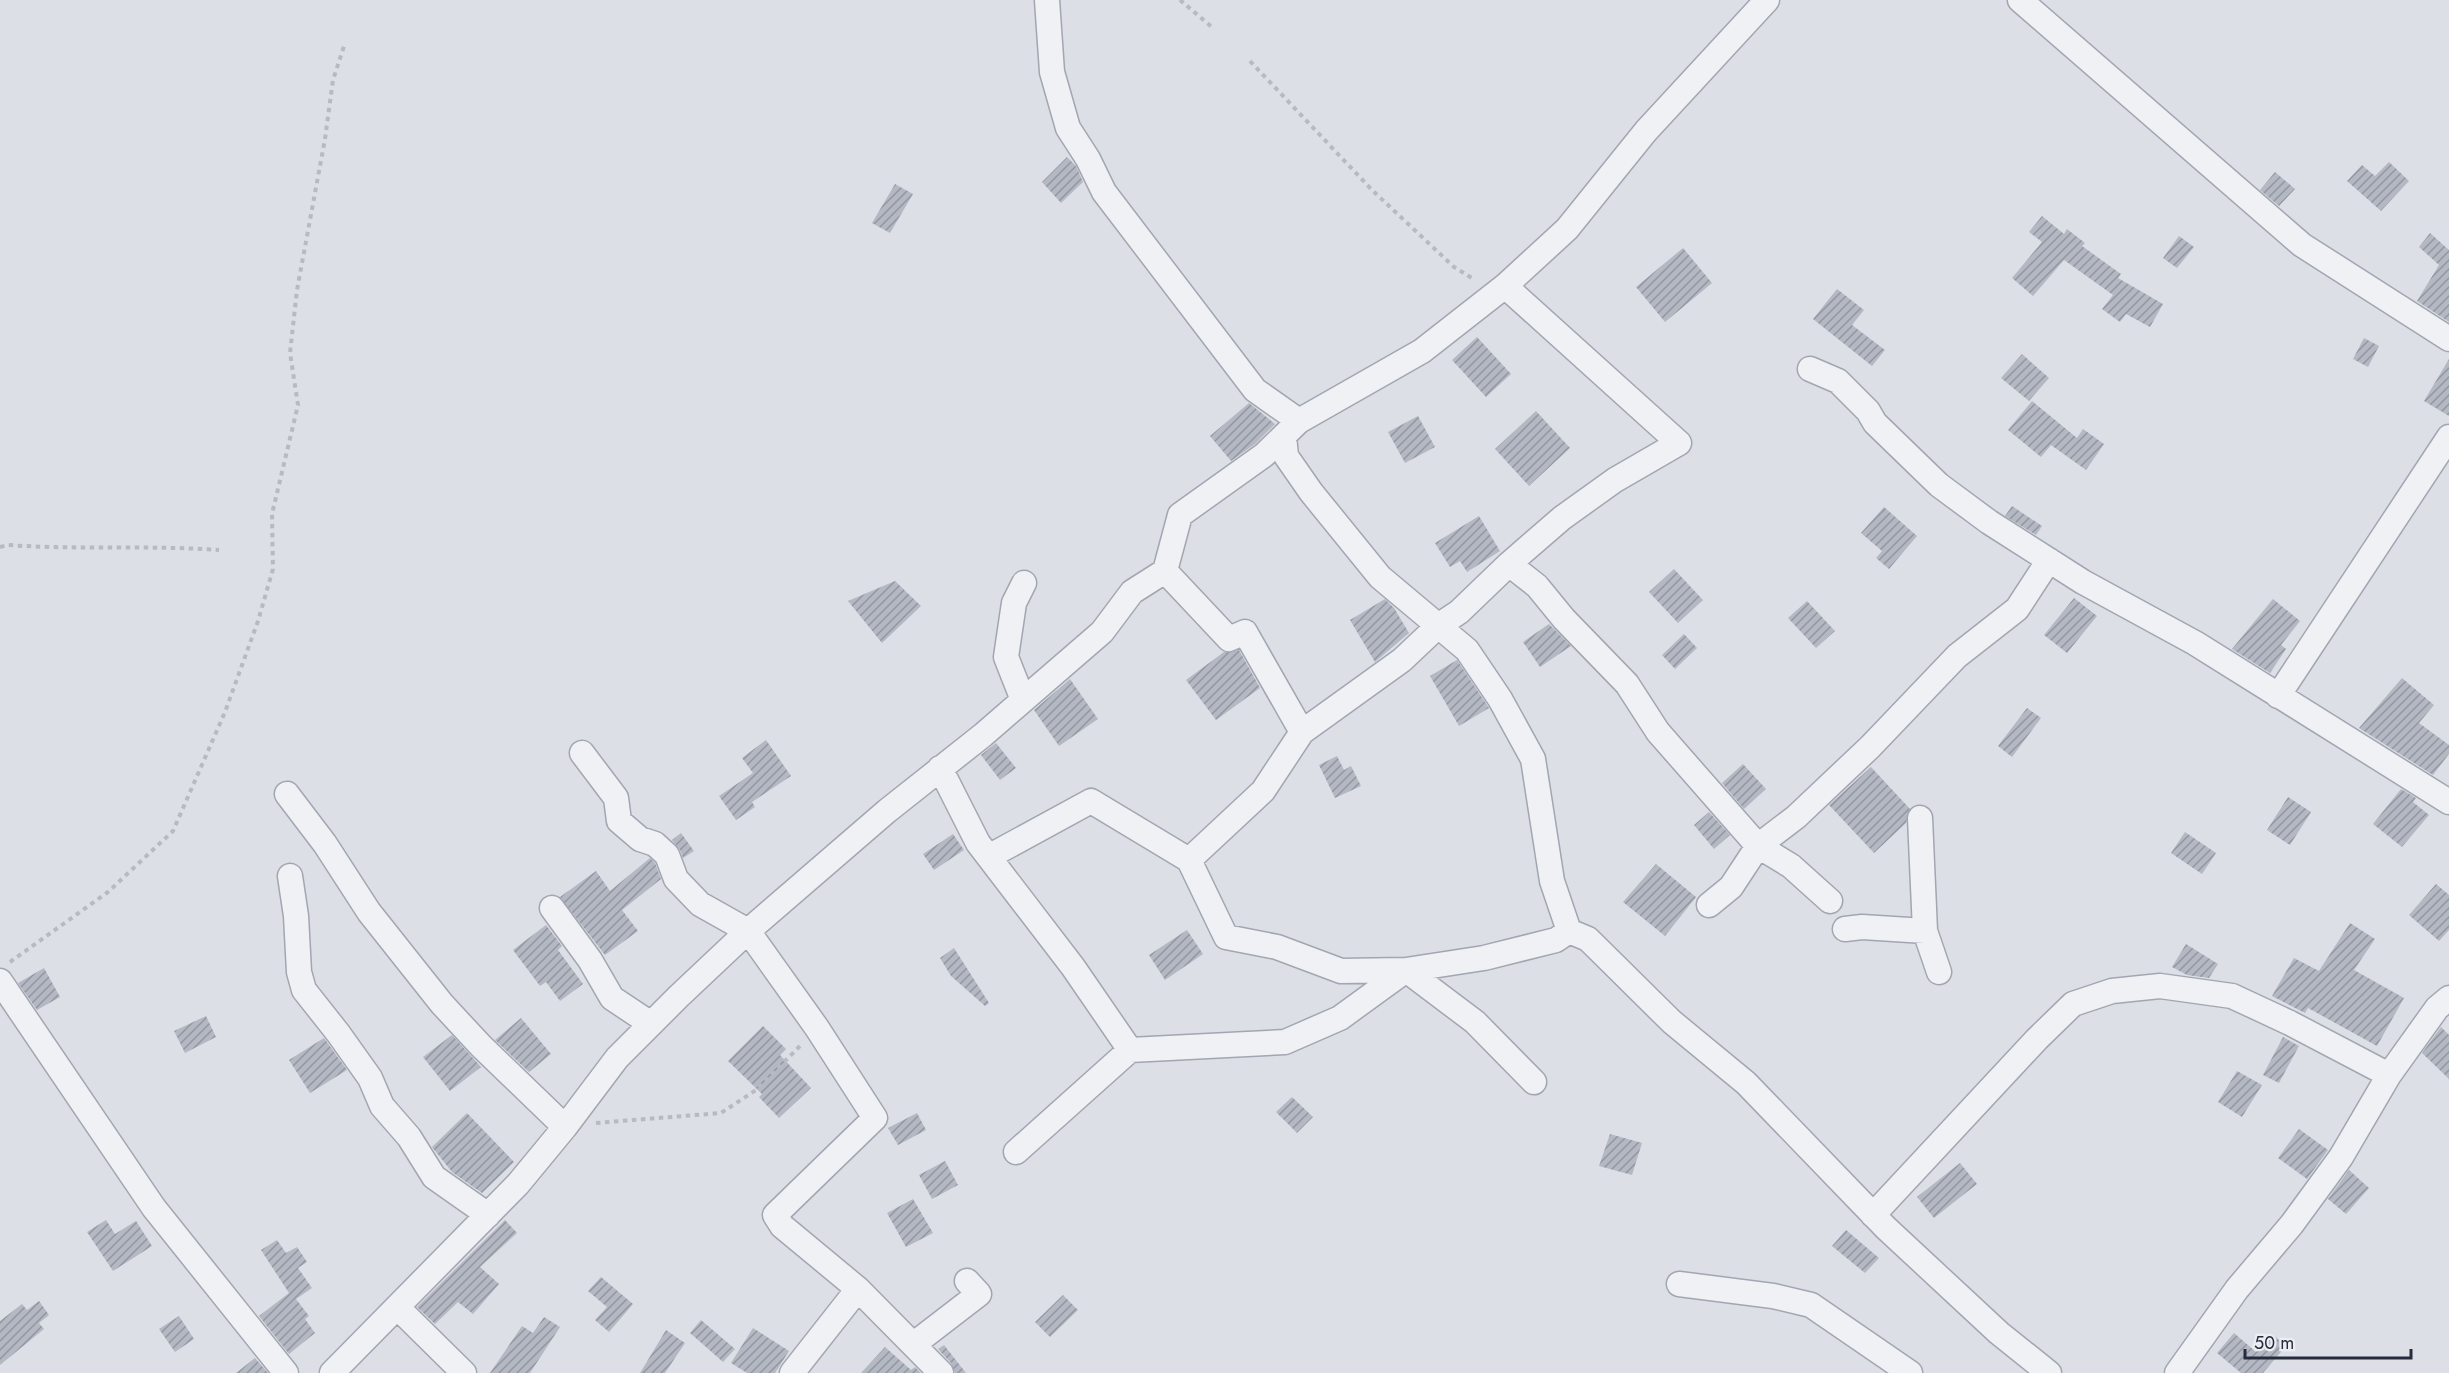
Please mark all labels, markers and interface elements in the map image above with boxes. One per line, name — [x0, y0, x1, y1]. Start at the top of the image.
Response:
scale bar — [2245, 1322, 2412, 1360]
text: 50 m — [2254, 1330, 2294, 1356]

